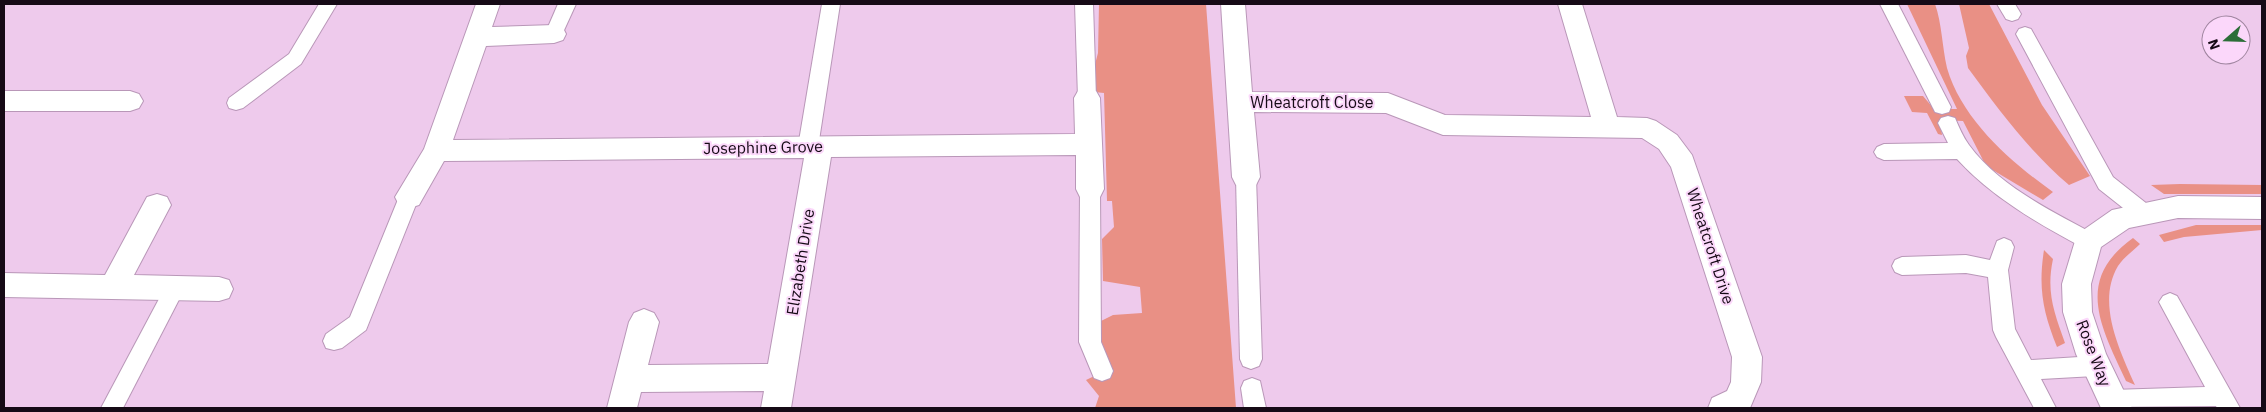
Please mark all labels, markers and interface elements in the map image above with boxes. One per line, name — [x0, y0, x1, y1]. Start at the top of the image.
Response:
north arrow — [2201, 15, 2251, 65]
text: N — [2204, 37, 2224, 52]
street label: Wheatcroft Close — [1250, 92, 1374, 112]
street label: Josephine Grove — [703, 136, 823, 158]
street label: Wheatcroft Drive — [1683, 186, 1739, 307]
street label: Elizabeth Drive — [782, 207, 818, 317]
street label: Rose Way — [2072, 317, 2116, 389]

